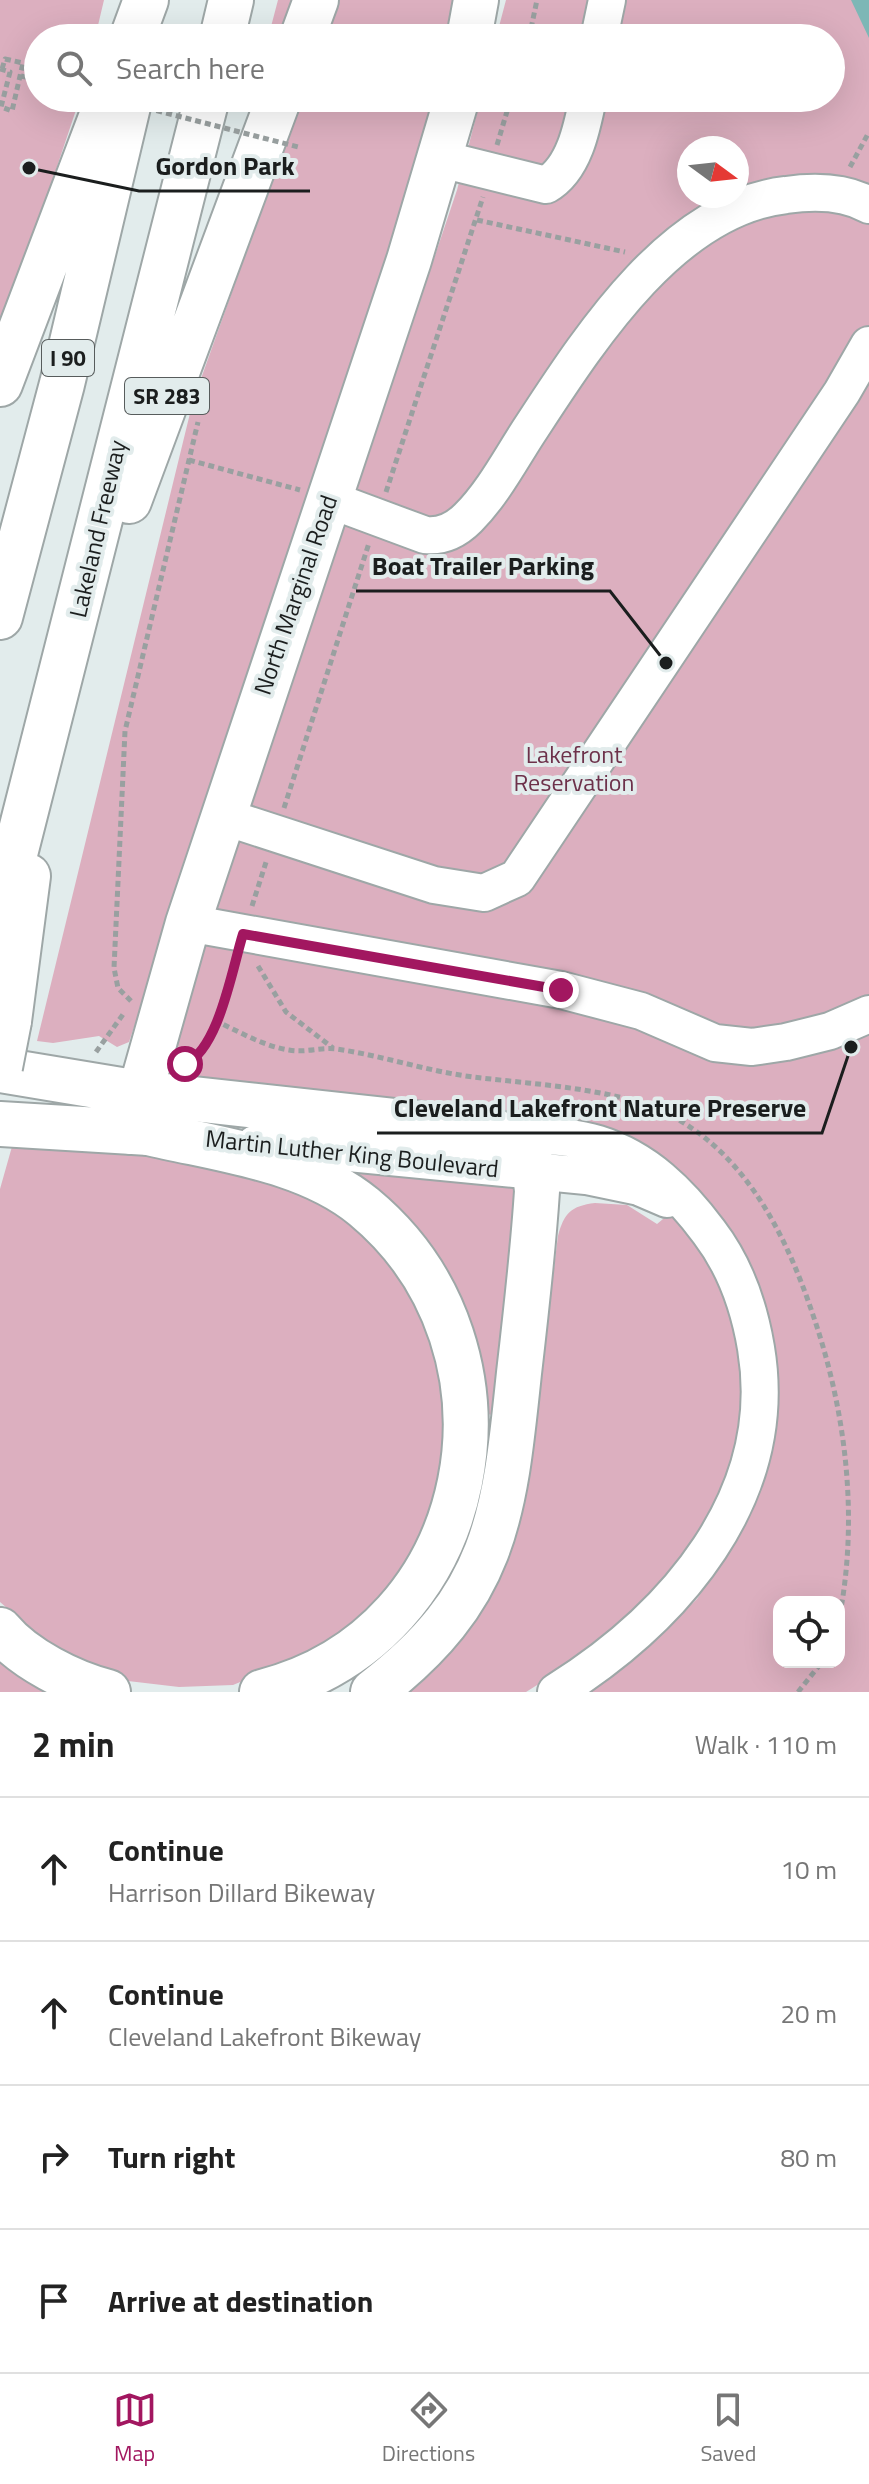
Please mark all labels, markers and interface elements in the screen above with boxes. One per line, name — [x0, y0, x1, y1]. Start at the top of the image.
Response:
search box — [24, 24, 845, 112]
text: Search here — [116, 45, 265, 91]
icon: search — [52, 46, 96, 90]
north arrow — [677, 136, 749, 208]
callout: Gordon Park — [139, 141, 310, 191]
text: Gordon Park — [155, 146, 295, 185]
road number: I 90 — [42, 340, 94, 376]
road number: SR 283 — [125, 378, 209, 414]
street label: Lakeland Freeway — [59, 436, 135, 621]
street label: North Marginal Road — [244, 490, 346, 699]
callout: Boat Trailer Parking — [356, 541, 610, 591]
text: Boat Trailer Parking — [372, 546, 594, 585]
park label: Lakefront Reservation — [514, 736, 634, 800]
route end — [543, 972, 579, 1008]
route start — [167, 1046, 203, 1082]
callout: Cleveland Lakefront Nature Preserve — [377, 1083, 822, 1133]
text: Cleveland Lakefront Nature Preserve — [394, 1088, 806, 1127]
street label: Martin Luther King Boulevard — [204, 1120, 500, 1186]
map controls — [773, 1596, 845, 1668]
button: locate — [773, 1596, 845, 1668]
text: 2 min — [32, 1718, 115, 1770]
text: Walk · 110 m — [695, 1725, 837, 1764]
text: Continue — [108, 1827, 224, 1873]
icon: ahead — [32, 1847, 76, 1891]
text: 10 m — [780, 1850, 837, 1889]
text: Harrison Dillard Bikeway — [108, 1873, 375, 1912]
text: Continue — [108, 1971, 224, 2017]
icon: ahead — [32, 1991, 76, 2035]
text: 20 m — [780, 1994, 837, 2033]
text: Cleveland Lakefront Bikeway — [108, 2017, 421, 2056]
text: Turn right — [108, 2134, 236, 2180]
icon: right — [32, 2135, 76, 2179]
text: 80 m — [780, 2138, 837, 2177]
text: Arrive at destination — [108, 2278, 373, 2324]
icon: arrive — [32, 2279, 76, 2323]
tab: Map — [113, 2388, 157, 2470]
tab: Directions — [382, 2388, 475, 2470]
tab: Saved — [700, 2388, 756, 2470]

